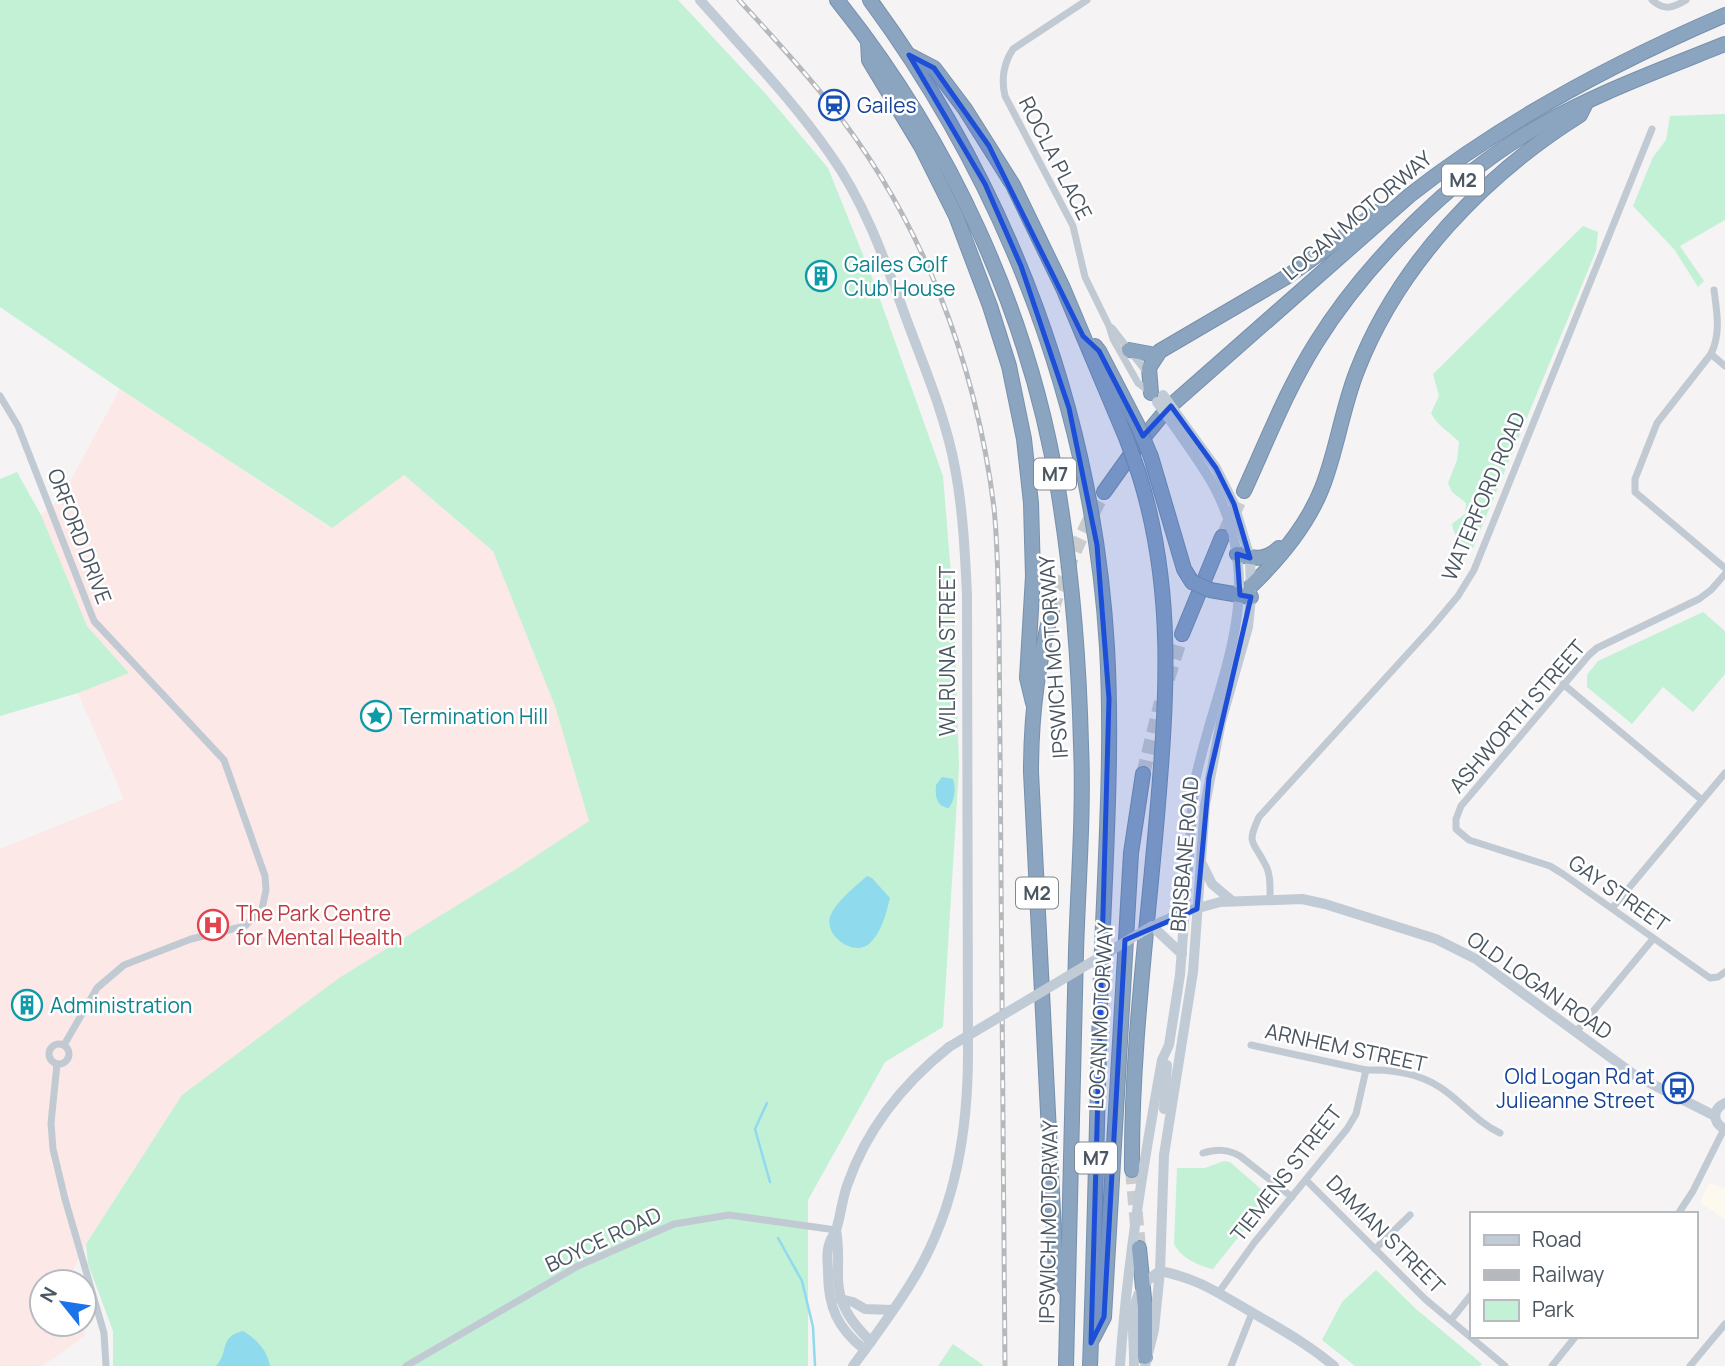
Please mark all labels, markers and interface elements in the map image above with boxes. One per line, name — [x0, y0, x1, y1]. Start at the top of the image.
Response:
station icon: Gailes — [817, 88, 851, 122]
place label: Gailes — [857, 91, 917, 119]
street label: ROCLA PLACE — [1013, 92, 1099, 224]
street label: LOGAN MOTORWAY — [1276, 144, 1438, 286]
road number: M2 — [1442, 164, 1484, 196]
place label: Gailes Golf Club House — [844, 250, 956, 302]
building icon: Gailes Golf Club House — [804, 259, 838, 293]
street label: WATERFORD ROAD — [1435, 407, 1531, 585]
road number: M7 — [1034, 458, 1076, 489]
street label: ORFORD DRIVE — [41, 464, 119, 608]
street label: IPSWICH MOTORWAY — [1032, 554, 1074, 760]
street label: WILRUNA STREET — [933, 565, 961, 736]
street label: ASHWORTH STREET — [1443, 633, 1592, 798]
place icon: Termination Hill — [359, 699, 393, 733]
place label: Termination Hill — [399, 702, 548, 730]
street label: BRISBANE ROAD — [1163, 775, 1205, 933]
street label: GAY STREET — [1563, 848, 1675, 938]
road number: M2 — [1016, 878, 1058, 908]
place label: The Park Centre for Mental Health — [236, 899, 402, 951]
hospital icon: The Park Centre for Mental Health — [196, 908, 230, 942]
street label: LOGAN MOTORWAY — [1081, 922, 1119, 1110]
street label: OLD LOGAN ROAD — [1462, 924, 1618, 1046]
building icon: Administration — [10, 988, 44, 1022]
place label: Administration — [50, 991, 192, 1019]
street label: ARNHEM STREET — [1263, 1016, 1430, 1078]
place label: Old Logan Rd at Julieanne Street — [1496, 1062, 1655, 1114]
bus stop icon: Old Logan Rd at Julieanne Street — [1661, 1071, 1695, 1105]
street label: TIEMENS STREET — [1224, 1099, 1348, 1247]
street label: IPSWICH MOTORWAY — [1032, 1120, 1064, 1324]
road number: M7 — [1075, 1142, 1117, 1174]
street label: DAMIAN STREET — [1321, 1169, 1452, 1300]
street label: BOYCE ROAD — [540, 1200, 666, 1278]
legend — [1470, 1212, 1697, 1338]
text: Road — [1532, 1225, 1582, 1253]
text: Railway — [1532, 1260, 1604, 1288]
north arrow — [28, 1268, 98, 1338]
text: N — [34, 1282, 63, 1307]
text: Park — [1532, 1295, 1574, 1323]

